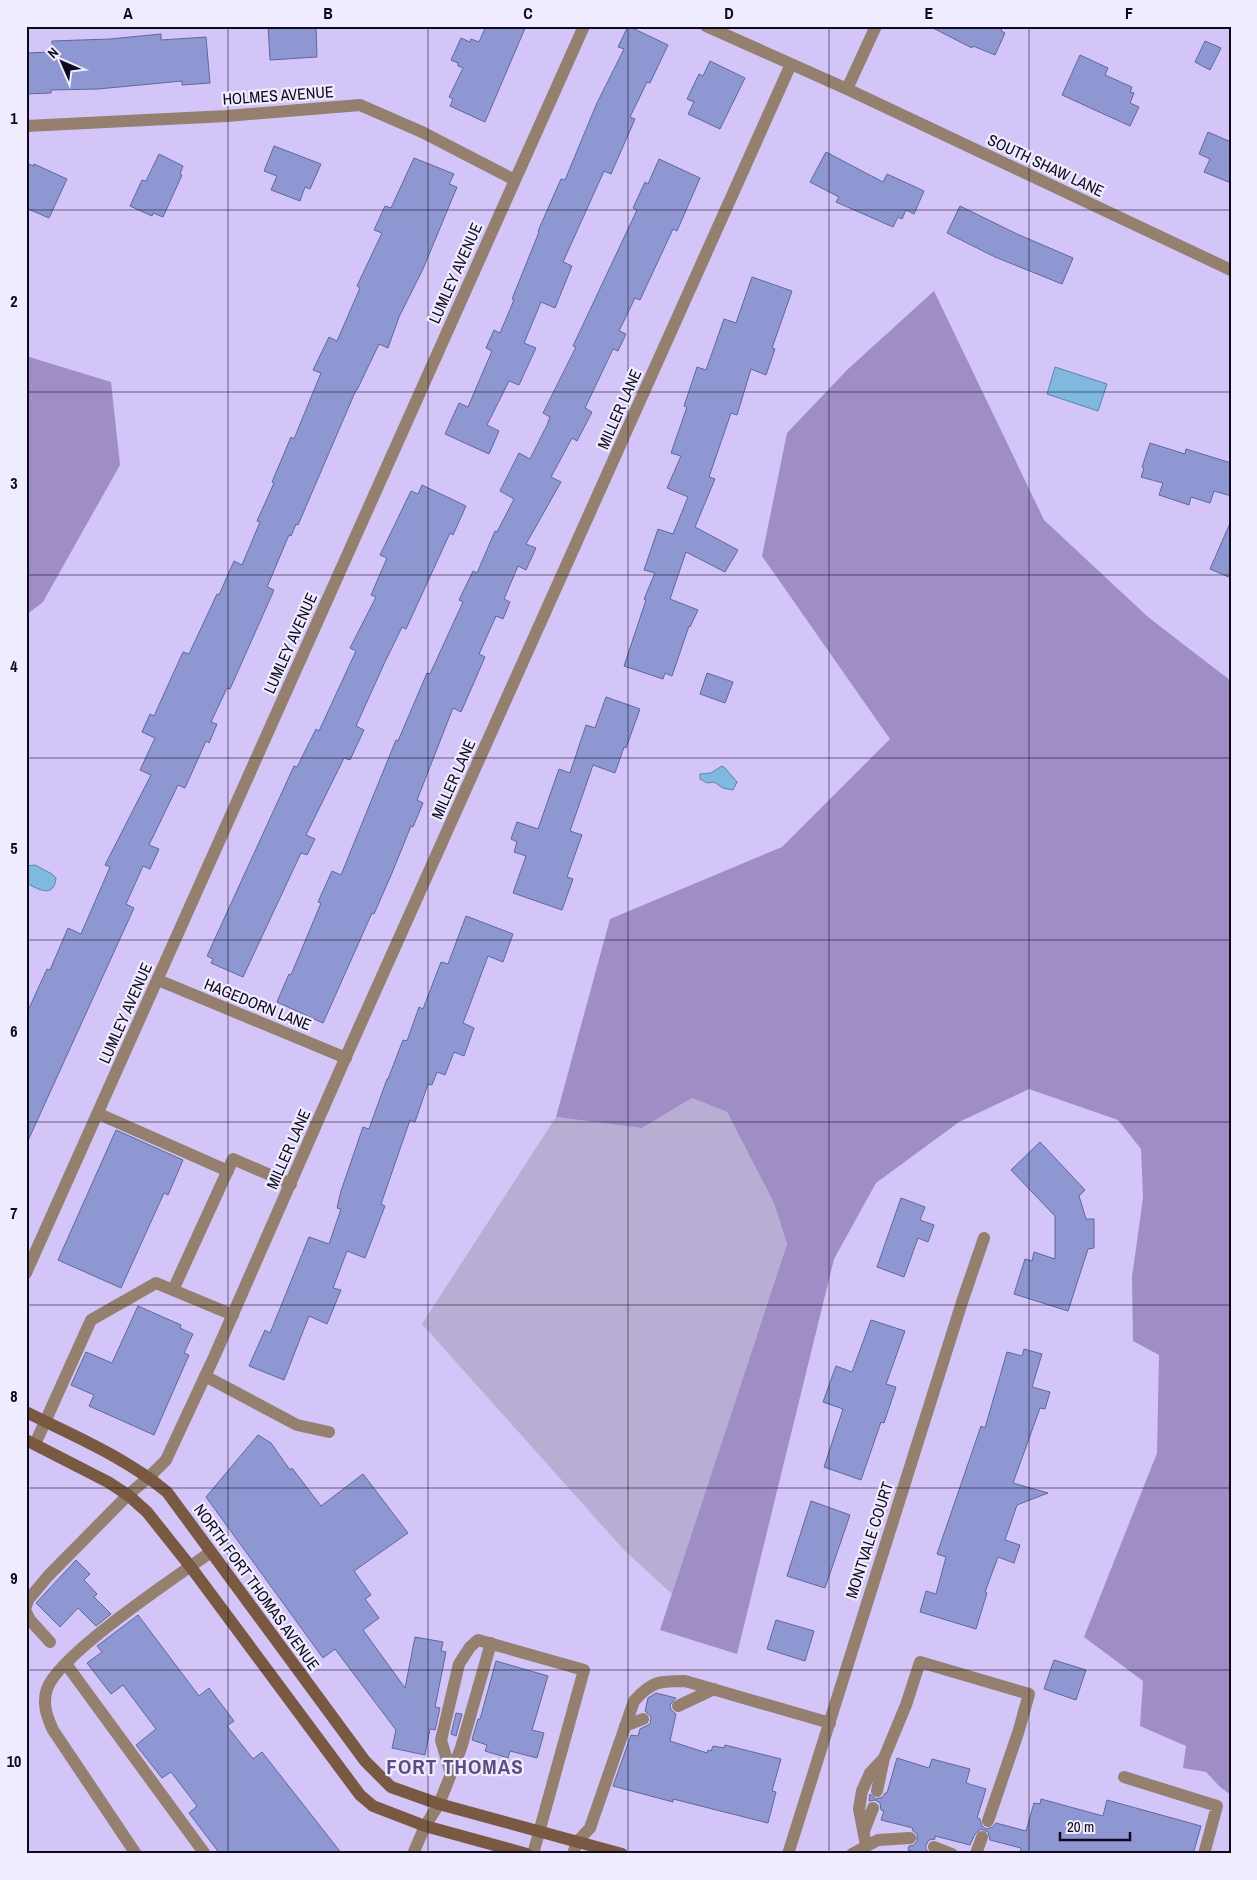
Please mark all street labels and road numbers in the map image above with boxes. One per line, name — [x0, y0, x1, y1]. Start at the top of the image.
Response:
street label: HOLMES AVENUE — [222, 80, 334, 110]
street label: SOUTH SHAW LANE — [984, 128, 1108, 202]
street label: LUMLEY AVENUE — [423, 219, 487, 327]
street label: MILLER LANE — [592, 366, 646, 452]
street label: LUMLEY AVENUE — [258, 589, 322, 697]
street label: MILLER LANE — [426, 736, 480, 822]
street label: LUMLEY AVENUE — [93, 959, 157, 1067]
street label: HAGEDORN LANE — [201, 972, 315, 1036]
street label: MILLER LANE — [261, 1106, 315, 1192]
street label: MONTVALE COURT — [840, 1479, 898, 1601]
street label: NORTH FORT THOMAS AVENUE — [189, 1499, 325, 1675]

